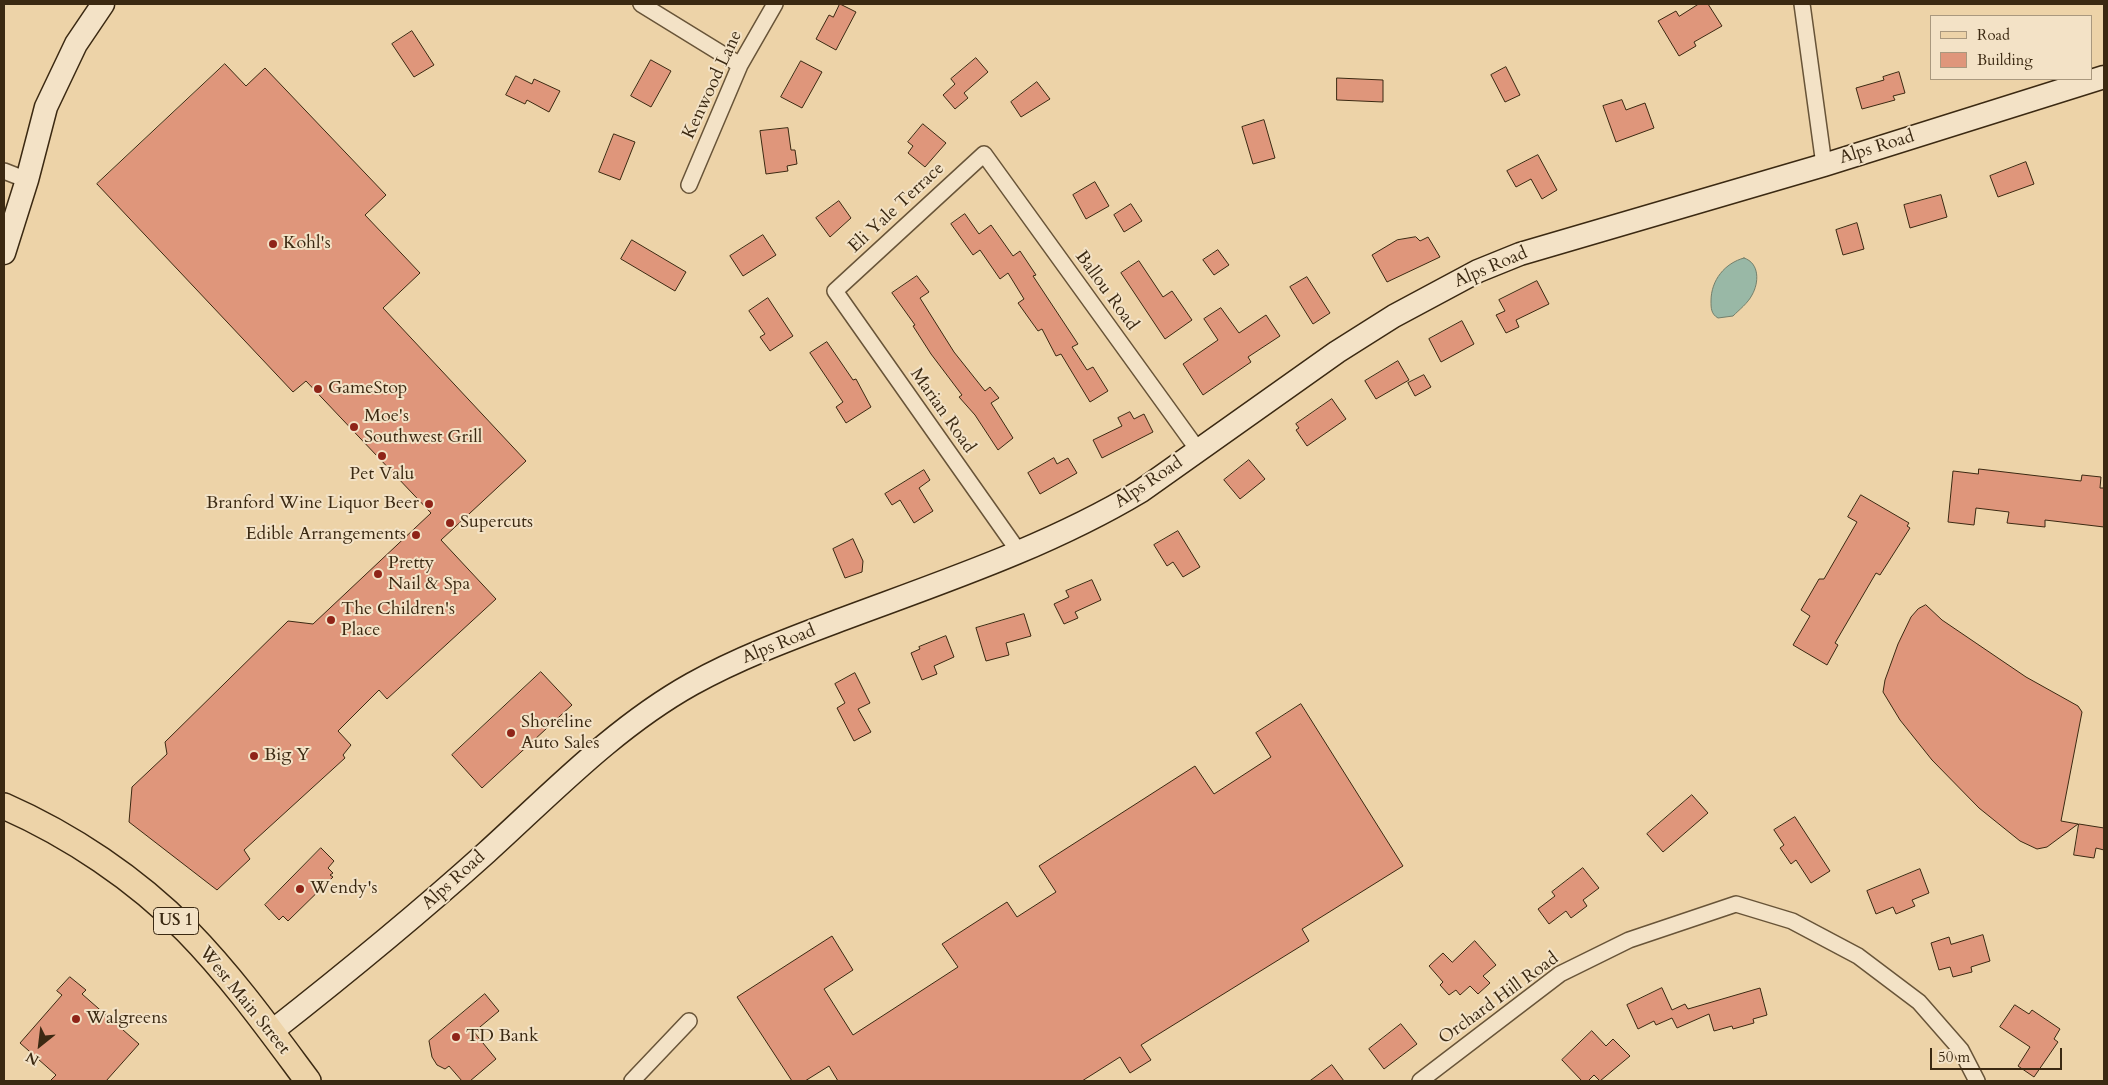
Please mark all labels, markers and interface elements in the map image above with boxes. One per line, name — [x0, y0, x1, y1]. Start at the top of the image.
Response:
legend — [1930, 15, 2093, 80]
text: Road — [1977, 25, 2010, 45]
street label: Kenwood Lane — [678, 27, 748, 143]
text: Building — [1977, 50, 2033, 70]
street label: Alps Road — [1837, 126, 1917, 170]
street label: Eli Yale Terrace — [845, 158, 949, 258]
place label: Kohl's — [283, 233, 331, 255]
marker: Kohl's — [267, 238, 279, 250]
street label: Alps Road — [1451, 243, 1531, 293]
street label: Ballou Road — [1070, 247, 1142, 335]
street label: Marian Road — [905, 364, 979, 458]
place label: GameStop — [328, 378, 407, 400]
marker: GameStop — [312, 383, 324, 395]
place label: Moe's Southwest Grill — [364, 406, 482, 448]
marker: Moe's Southwest Grill — [348, 421, 360, 433]
marker: Pet Valu — [376, 450, 388, 462]
street label: Alps Road — [1111, 452, 1187, 514]
place label: Pet Valu — [350, 464, 414, 486]
place label: Branford Wine Liquor Beer — [206, 493, 419, 515]
marker: Branford Wine Liquor Beer — [423, 498, 435, 510]
place label: Supercuts — [460, 512, 533, 534]
marker: Supercuts — [444, 517, 456, 529]
place label: Edible Arrangements — [245, 524, 406, 546]
marker: Edible Arrangements — [410, 529, 422, 541]
place label: Pretty Nail & Spa — [388, 553, 470, 596]
marker: Pretty Nail & Spa — [372, 568, 384, 580]
place label: The Children's Place — [341, 599, 455, 642]
marker: The Children's Place — [325, 614, 337, 626]
street label: Alps Road — [739, 620, 819, 670]
place label: Shoreline Auto Sales — [521, 712, 600, 754]
marker: Shoreline Auto Sales — [505, 727, 517, 739]
place label: Big Y — [264, 745, 310, 767]
marker: Big Y — [248, 750, 260, 762]
street label: Alps Road — [418, 847, 490, 915]
place label: Wendy's — [310, 878, 377, 900]
marker: Wendy's — [294, 883, 306, 895]
road number: US 1 — [154, 908, 198, 934]
street label: West Main Street — [194, 943, 294, 1059]
street label: Orchard Hill Road — [1435, 948, 1563, 1050]
place label: Walgreens — [86, 1008, 167, 1030]
marker: Walgreens — [70, 1013, 82, 1025]
north arrow — [15, 1020, 65, 1070]
place label: TD Bank — [466, 1026, 539, 1048]
marker: TD Bank — [450, 1031, 462, 1043]
scale bar — [1933, 1038, 2066, 1070]
text: N — [23, 1047, 42, 1070]
text: 50 m — [1938, 1047, 1970, 1067]

